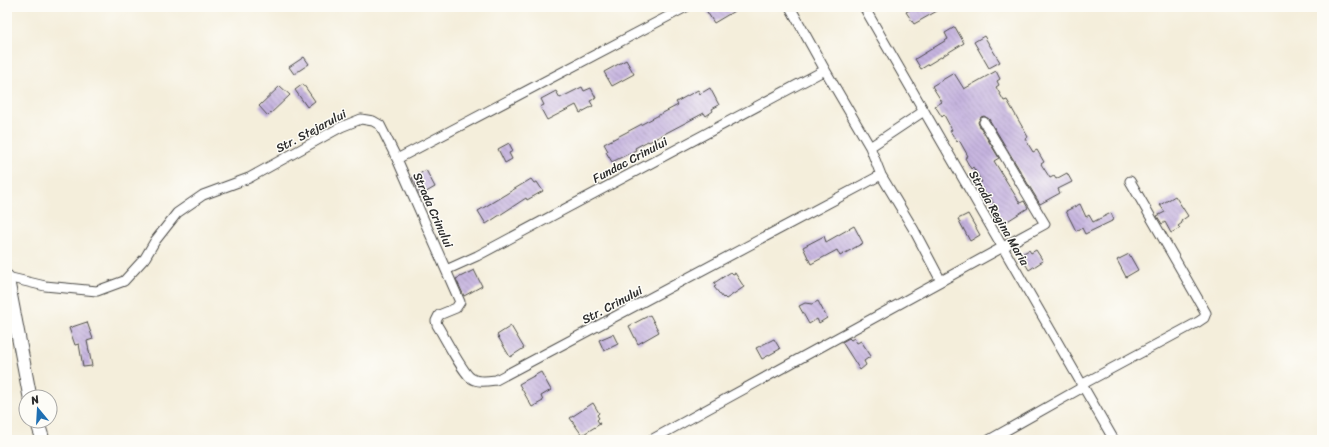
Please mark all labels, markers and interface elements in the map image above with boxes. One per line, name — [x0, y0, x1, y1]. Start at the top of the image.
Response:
street label: Str. Stejarului — [272, 103, 351, 159]
street label: Fundac Crinului — [588, 131, 672, 189]
street label: Strada Regina Maria — [963, 166, 1036, 271]
street label: Strada Crinului — [406, 169, 460, 252]
street label: Str. Crinului — [578, 279, 647, 330]
north arrow — [18, 389, 58, 429]
text: N — [28, 390, 42, 410]

